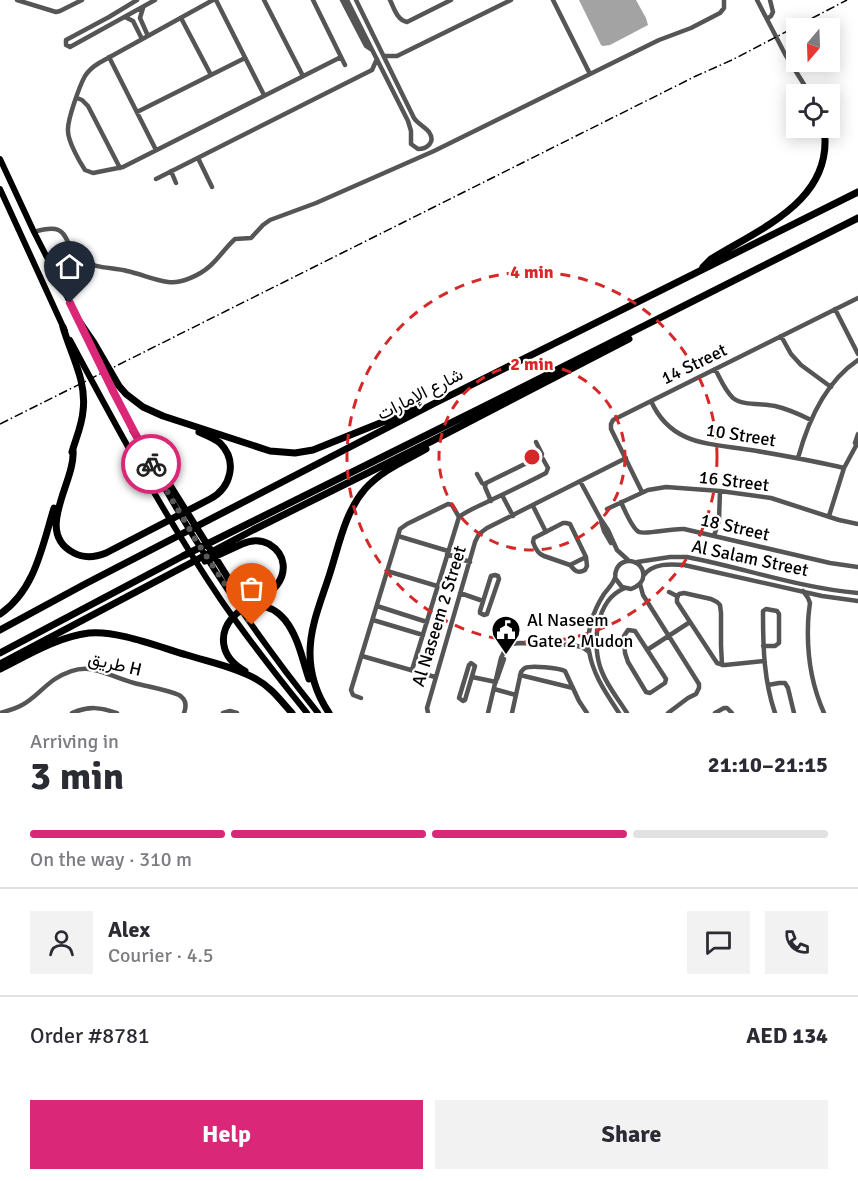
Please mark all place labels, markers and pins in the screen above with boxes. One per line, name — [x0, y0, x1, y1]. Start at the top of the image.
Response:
pin — [44, 241, 95, 303]
centre of rings — [522, 447, 542, 467]
pin — [226, 563, 277, 625]
place label: Al Naseem Gate 2 Mudon — [527, 609, 633, 652]
public building icon: Al Naseem Gate 2 Mudon — [490, 614, 522, 656]

